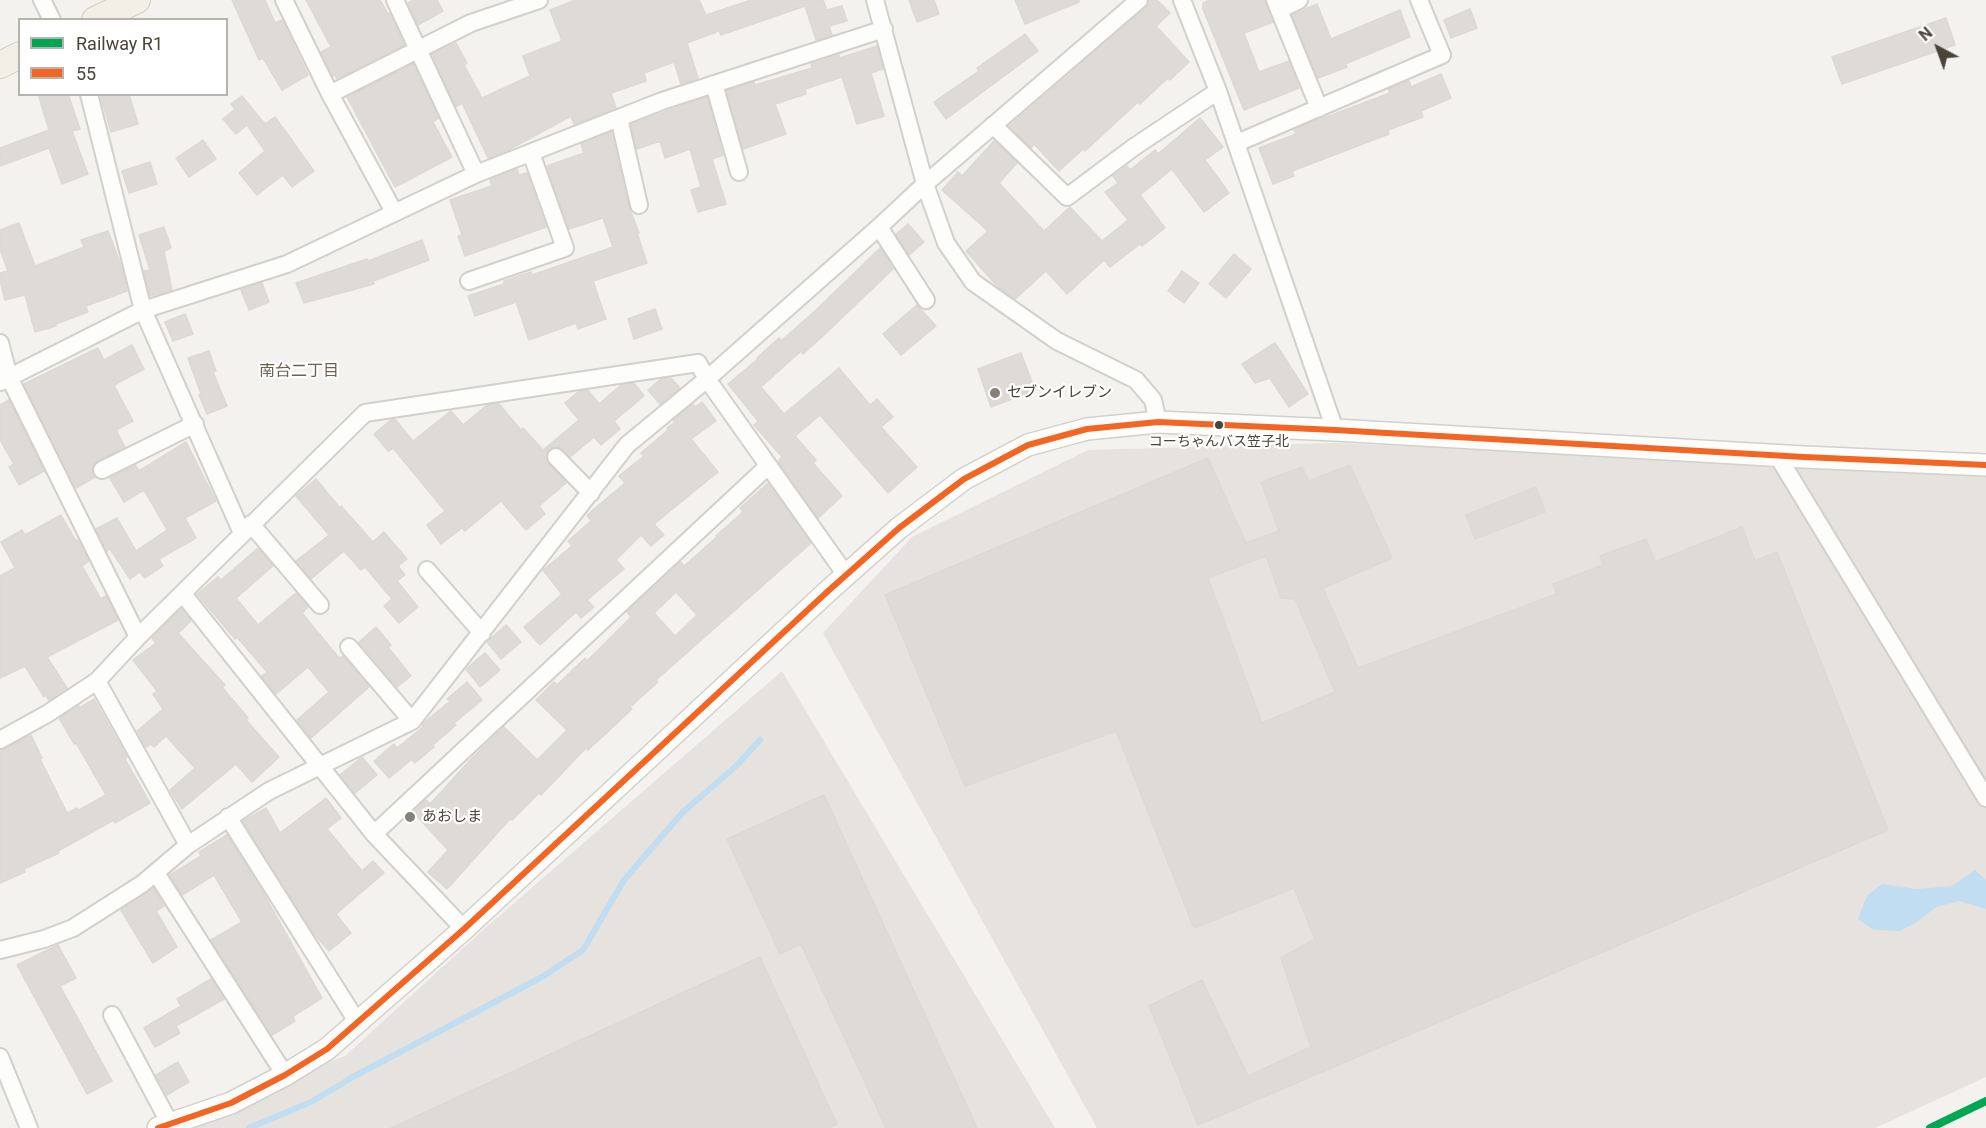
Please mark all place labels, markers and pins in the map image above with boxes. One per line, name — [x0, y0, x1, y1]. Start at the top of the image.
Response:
place label: セブンイレブン — [1007, 384, 1112, 402]
marker: セブンイレブン — [988, 386, 1002, 400]
marker: コーちゃんバス笠子北 — [1213, 419, 1225, 431]
place label: コーちゃんバス笠子北 — [1149, 434, 1289, 450]
place label: あおしま — [422, 808, 482, 826]
marker: あおしま — [403, 810, 417, 824]

